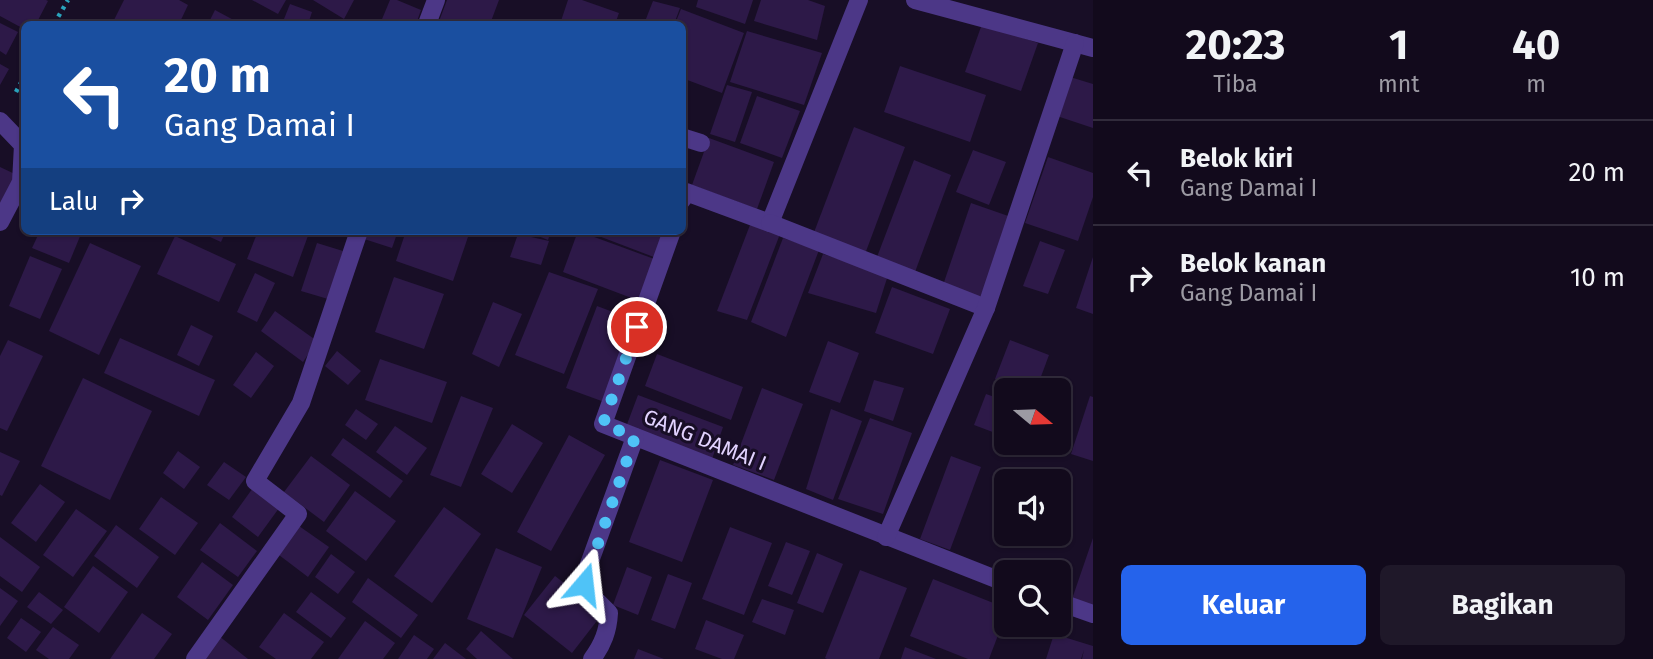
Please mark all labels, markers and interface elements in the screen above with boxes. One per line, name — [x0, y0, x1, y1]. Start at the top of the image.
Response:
text: 20:23 — [1186, 20, 1285, 70]
text: 1 — [1389, 20, 1408, 70]
text: 40 — [1512, 20, 1560, 70]
text: 20 m — [164, 46, 271, 105]
icon: left — [49, 49, 140, 140]
text: Tiba — [1213, 70, 1258, 98]
text: mnt — [1378, 70, 1419, 98]
text: m — [1526, 70, 1546, 98]
text: Gang Damai I — [164, 106, 355, 144]
text: Belok kiri — [1180, 143, 1293, 174]
icon: left — [1121, 154, 1159, 192]
text: 20 m — [1568, 157, 1625, 188]
text: Gang Damai I — [1180, 174, 1317, 202]
icon: right — [112, 182, 150, 220]
text: Lalu — [49, 186, 98, 217]
text: Belok kanan — [1180, 248, 1326, 279]
icon: right — [1121, 259, 1159, 297]
text: 10 m — [1570, 262, 1625, 293]
text: Gang Damai I — [1180, 279, 1317, 307]
pin — [607, 297, 667, 357]
icon: arrive — [618, 308, 656, 346]
north arrow — [994, 378, 1071, 455]
map controls — [994, 378, 1071, 637]
street label: GANG DAMAI I — [640, 404, 770, 476]
button: sound — [994, 469, 1071, 546]
position arrow — [547, 547, 621, 621]
button: search — [994, 560, 1071, 637]
button: Keluar — [1121, 565, 1366, 645]
button: Bagikan — [1380, 565, 1625, 645]

